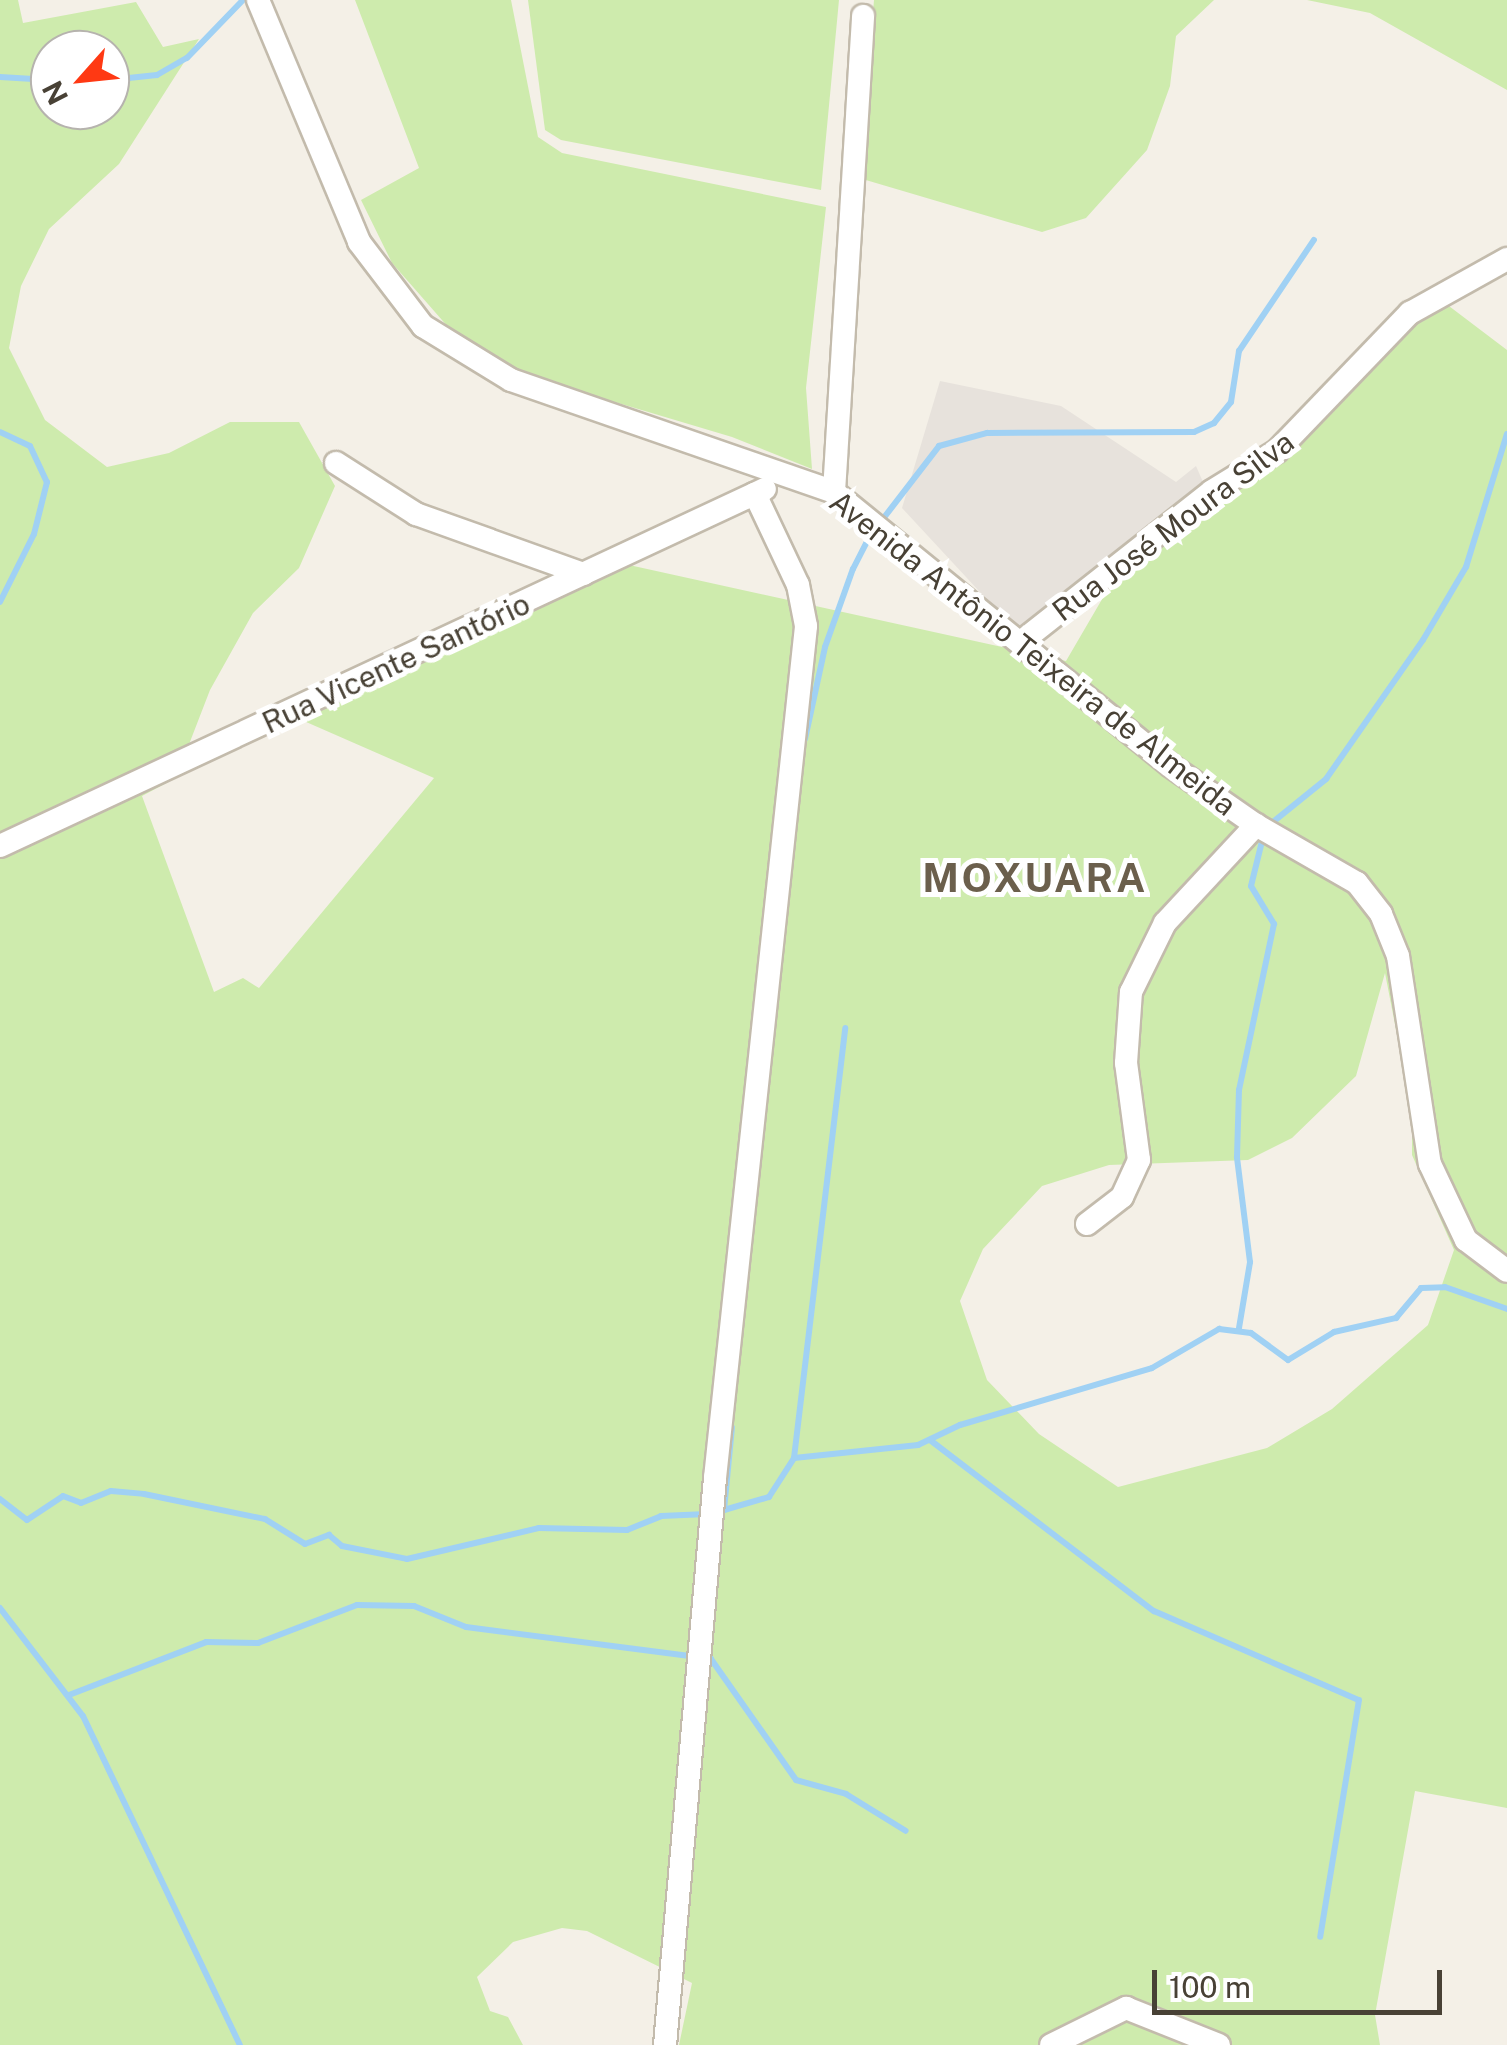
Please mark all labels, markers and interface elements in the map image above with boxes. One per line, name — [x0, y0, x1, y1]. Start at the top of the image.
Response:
north arrow — [30, 30, 130, 130]
text: N — [35, 76, 74, 110]
street label: Rua José Moura Silva — [1045, 424, 1301, 628]
street label: Avenida Antônio Teixeira de Almeida — [822, 483, 1244, 823]
street label: Rua Vicente Santório — [256, 585, 536, 741]
district label: MOXUARA — [922, 854, 1148, 902]
scale bar — [1157, 1950, 1447, 2012]
text: 100 m — [1169, 1969, 1251, 2005]

